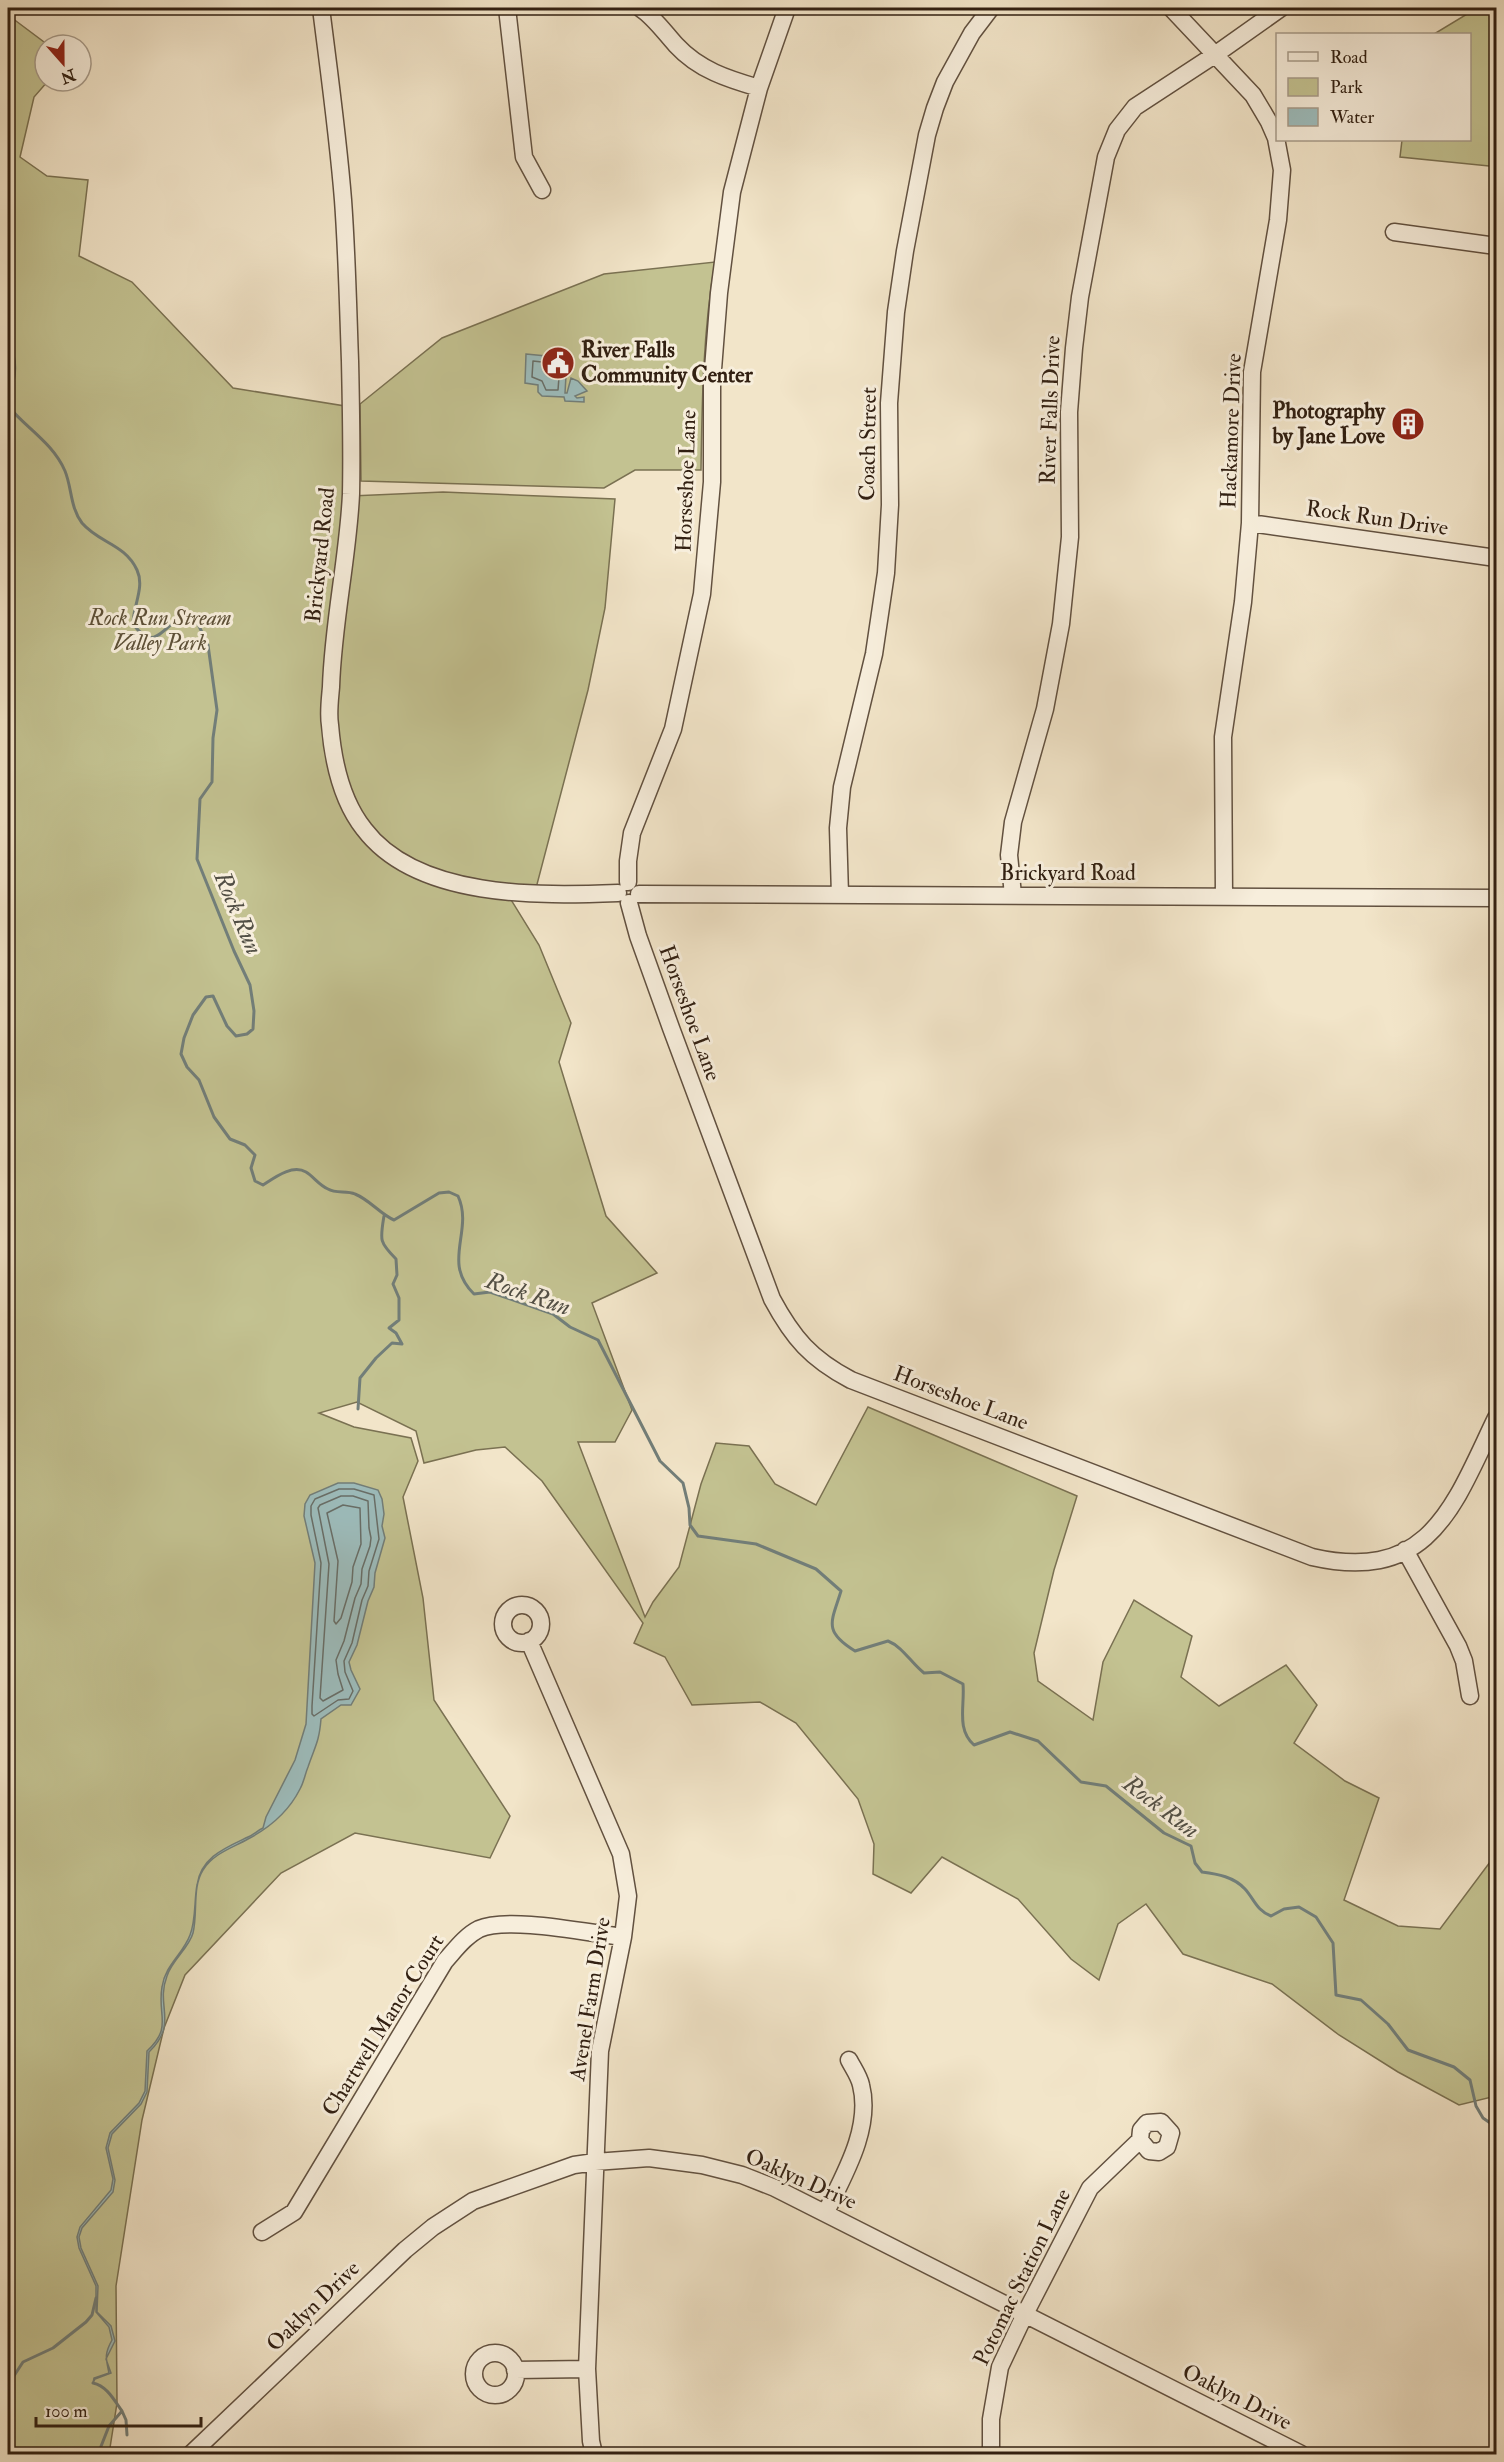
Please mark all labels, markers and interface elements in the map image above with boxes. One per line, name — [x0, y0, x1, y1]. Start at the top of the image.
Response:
north arrow — [33, 33, 93, 93]
legend — [1276, 33, 1471, 141]
text: Road — [1330, 46, 1368, 69]
text: N — [57, 64, 79, 88]
text: Park — [1330, 76, 1363, 99]
text: Water — [1329, 106, 1374, 129]
street label: River Falls Drive — [1033, 335, 1067, 485]
place label: River Falls Community Center — [581, 336, 753, 390]
public building icon: River Falls Community Center — [540, 345, 576, 381]
street label: Hackamore Drive — [1214, 353, 1248, 509]
street label: Coach Street — [853, 387, 883, 501]
place label: Photography by Jane Love — [1271, 397, 1386, 451]
building icon: Photography by Jane Love — [1390, 406, 1426, 442]
street label: Horseshoe Lane — [670, 409, 702, 553]
street label: Brickyard Road — [299, 486, 341, 624]
street label: Rock Run Drive — [1304, 494, 1450, 542]
park label: Rock Run Stream Valley Park — [88, 604, 231, 657]
street label: Brickyard Road — [1000, 859, 1136, 887]
water label: Rock Run — [206, 866, 269, 959]
street label: Horseshoe Lane — [653, 941, 727, 1085]
water label: Rock Run — [481, 1265, 574, 1323]
street label: Horseshoe Lane — [890, 1359, 1032, 1437]
water label: Rock Run — [1116, 1768, 1205, 1846]
street label: Avenel Farm Drive — [563, 1915, 617, 2084]
street label: Chartwell Manor Court — [316, 1929, 450, 2121]
street label: Oaklyn Drive — [741, 2142, 861, 2216]
street label: Potomac Station Lane — [967, 2184, 1077, 2370]
street label: Oaklyn Drive — [260, 2255, 366, 2357]
street label: Oaklyn Drive — [1178, 2357, 1296, 2437]
scale bar — [36, 2390, 201, 2428]
text: 100 m — [45, 2400, 88, 2423]

